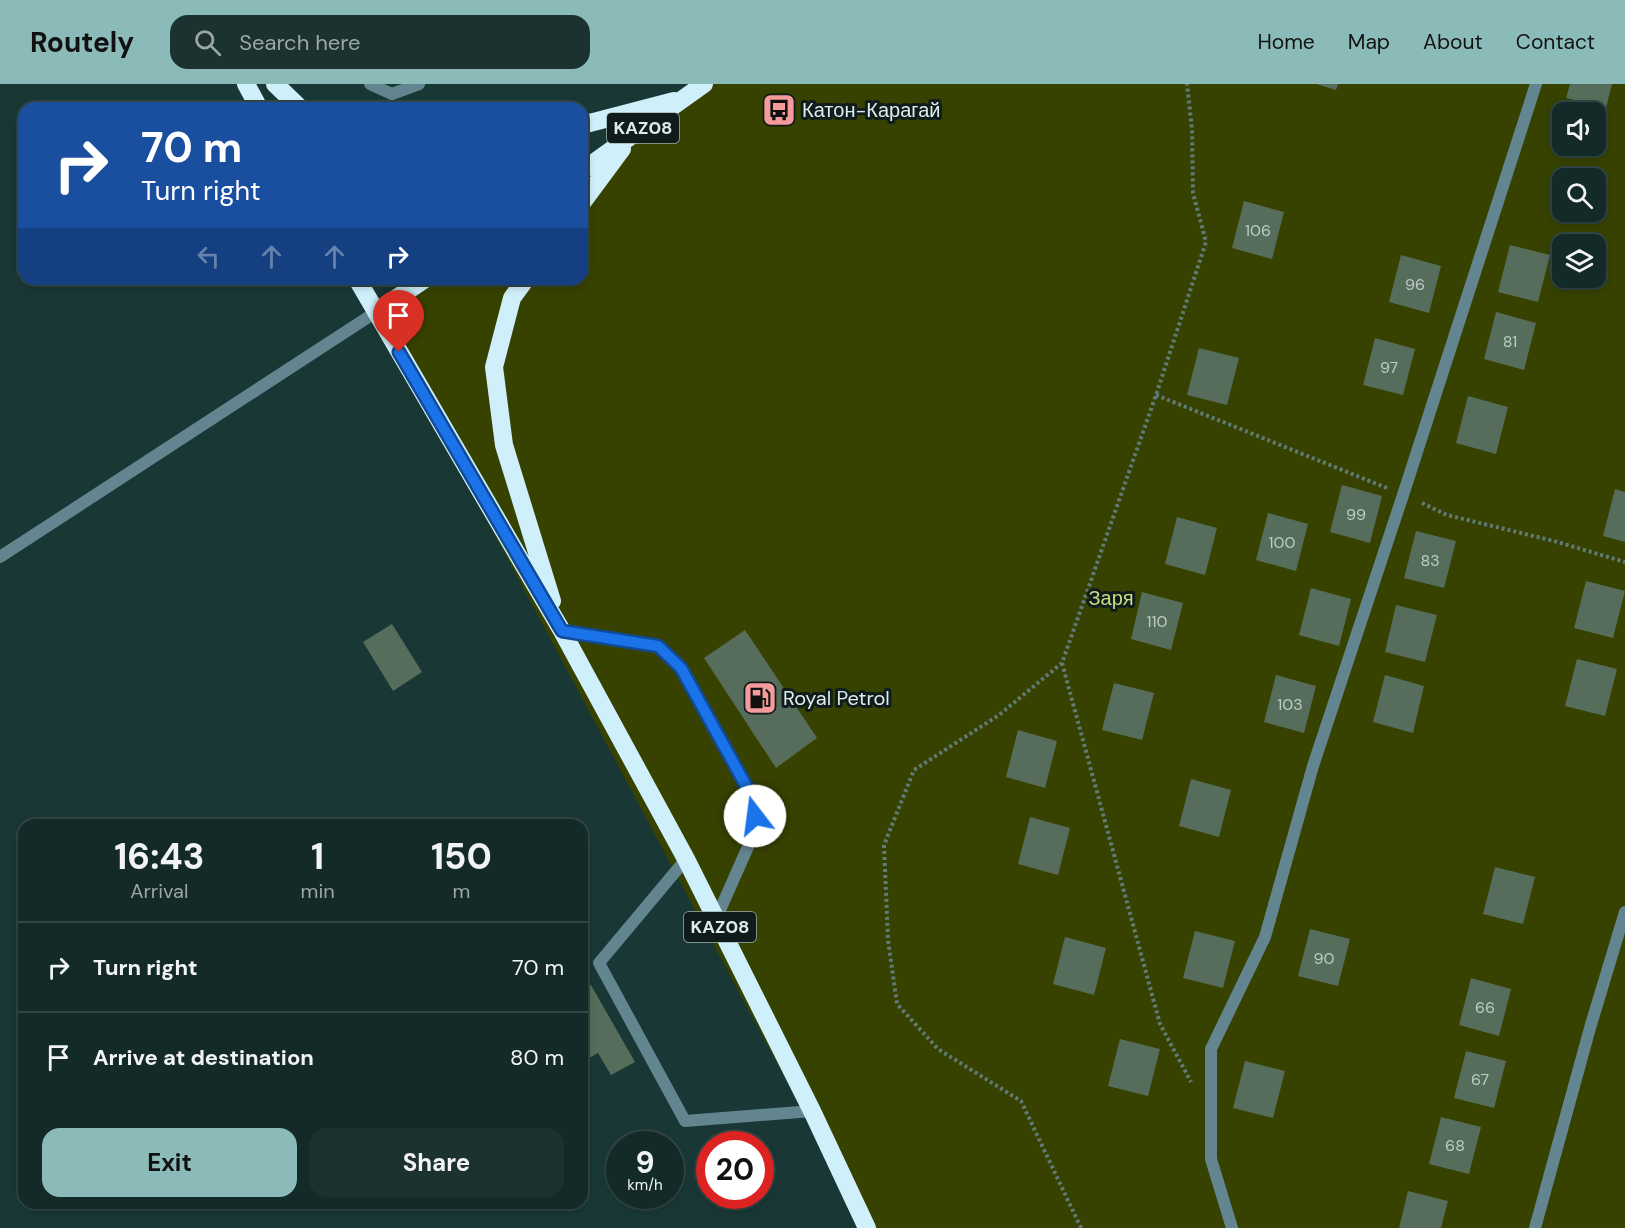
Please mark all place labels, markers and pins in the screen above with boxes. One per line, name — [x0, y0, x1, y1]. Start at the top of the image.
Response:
bus stop icon: Катон-Карагай — [761, 92, 797, 128]
place label: Катон-Карагай — [802, 97, 940, 123]
pin — [373, 290, 424, 352]
fuel station icon: Royal Petrol — [742, 680, 778, 716]
place label: Royal Petrol — [783, 685, 890, 711]

